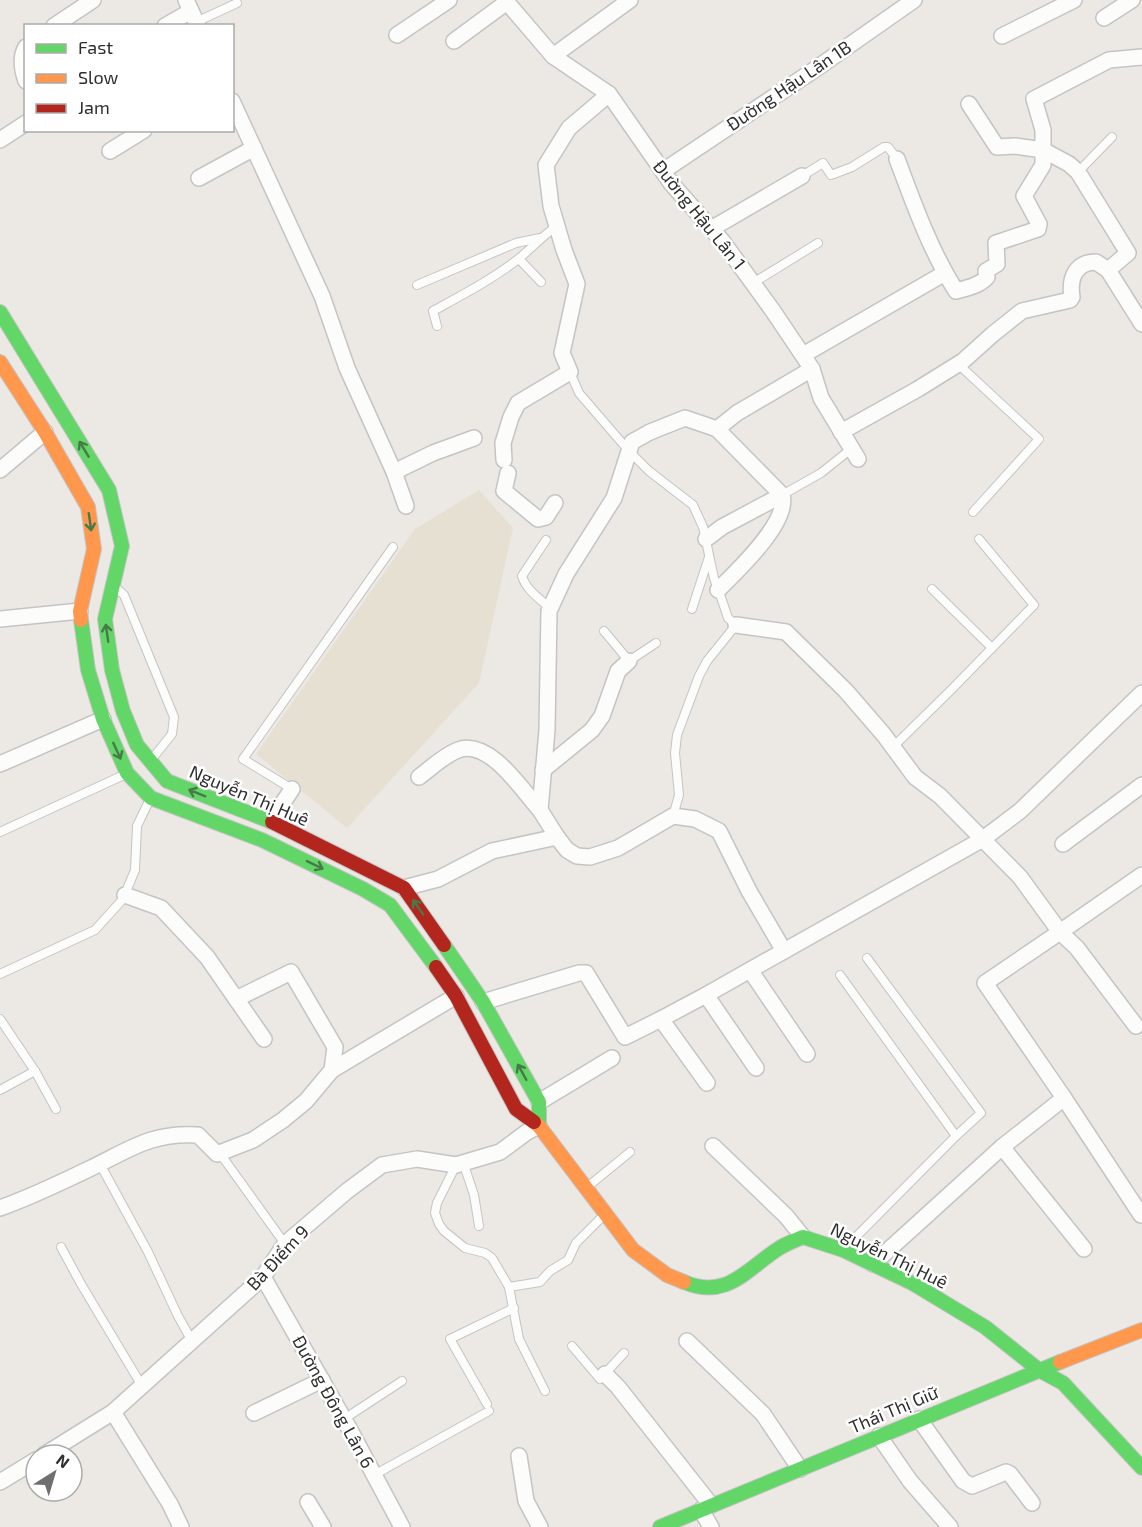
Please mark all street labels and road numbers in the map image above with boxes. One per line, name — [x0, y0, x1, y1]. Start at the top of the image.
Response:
street label: Đường Hậu Lân 1B — [722, 35, 855, 135]
street label: Đường Hậu Lân 1 — [649, 155, 751, 274]
street label: Nguyễn Thị Huê — [186, 760, 312, 830]
street label: Nguyễn Thị Huê — [827, 1217, 952, 1293]
street label: Bà Điểm 9 — [241, 1220, 313, 1295]
street label: Đường Đông Lân 6 — [288, 1331, 379, 1472]
street label: Thái Thị Giữ — [846, 1380, 943, 1438]

